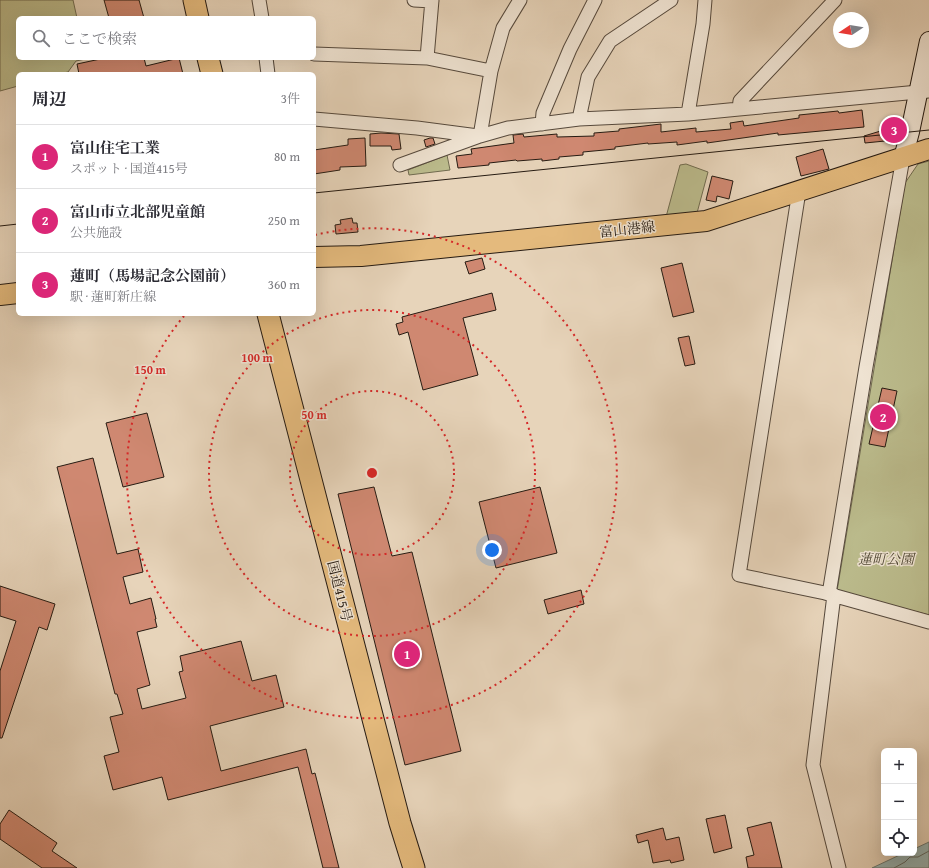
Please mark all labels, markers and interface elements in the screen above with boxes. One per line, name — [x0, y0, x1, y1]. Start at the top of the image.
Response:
north arrow — [833, 12, 869, 48]
search box — [16, 16, 316, 60]
icon: search — [30, 27, 52, 49]
text: ここで検索 — [62, 28, 137, 49]
text: 周辺 — [32, 86, 66, 111]
text: 3件 — [281, 89, 300, 108]
pin: 3 — [881, 115, 907, 145]
text: 富山住宅工業 — [70, 137, 160, 158]
text: 1 — [42, 147, 48, 166]
text: 80 m — [274, 147, 300, 166]
text: スポット · 国道415号 — [70, 159, 188, 178]
text: 富山市立北部児童館 — [70, 201, 205, 222]
text: 2 — [42, 211, 48, 230]
text: 250 m — [268, 211, 300, 230]
street label: 富山港線 — [598, 216, 656, 242]
text: 公共施設 — [70, 223, 122, 242]
text: 蓮町（馬場記念公園前） — [70, 265, 235, 286]
text: 3 — [42, 275, 48, 294]
text: 360 m — [268, 275, 300, 294]
text: 駅 · 蓮町新庄線 — [70, 287, 156, 306]
text: 100 m — [241, 349, 274, 366]
text: 150 m — [134, 361, 167, 378]
pin: 2 — [870, 402, 896, 432]
text: 50 m — [301, 406, 327, 423]
centre of rings — [365, 466, 379, 480]
your location — [482, 540, 502, 560]
park label: 蓮町公園 — [858, 549, 916, 569]
street label: 国道415号 — [323, 558, 357, 624]
pin: 1 — [394, 639, 420, 669]
map controls — [881, 748, 917, 856]
button: + — [881, 748, 917, 784]
button: − — [881, 784, 917, 820]
button: locate — [881, 820, 917, 856]

